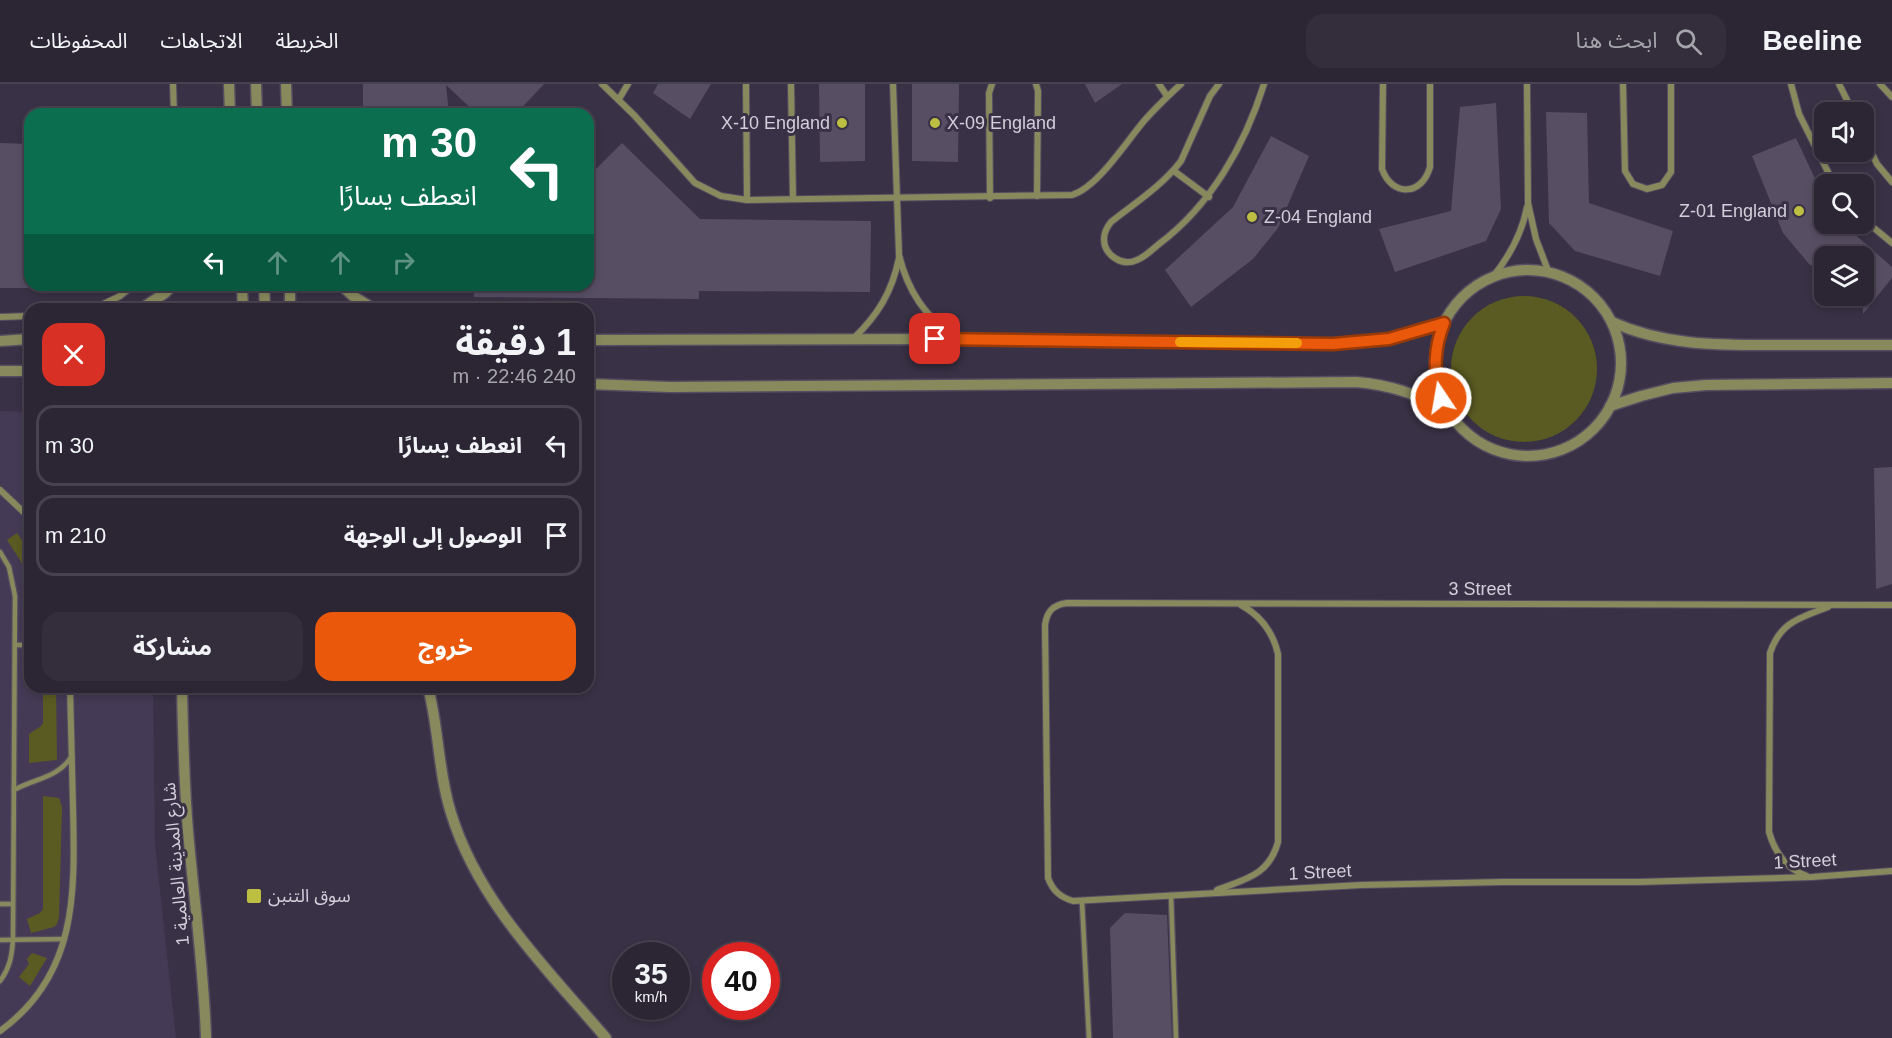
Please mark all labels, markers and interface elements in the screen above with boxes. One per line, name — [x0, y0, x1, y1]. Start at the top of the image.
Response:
search box — [1306, 14, 1726, 68]
icon: search — [1672, 25, 1705, 58]
text: Beeline — [1762, 25, 1862, 56]
text: ابحث هنا — [1575, 28, 1657, 53]
text: المحفوظات — [30, 29, 127, 52]
text: الاتجاهات — [160, 29, 242, 52]
text: الخريطة — [275, 29, 338, 52]
map controls — [1814, 102, 1874, 306]
button: sound — [1814, 102, 1874, 162]
place label: X-10 England — [721, 113, 830, 133]
place label: X-09 England — [947, 113, 1056, 133]
marker: X-10 England — [835, 116, 849, 130]
marker: X-09 England — [928, 116, 942, 130]
text: 30 m — [381, 119, 477, 166]
icon: left — [498, 132, 576, 210]
button: search — [1814, 174, 1874, 234]
text: انعطف يسارًا — [338, 181, 477, 211]
place label: Z-01 England — [1679, 201, 1787, 221]
marker: Z-01 England — [1792, 204, 1806, 218]
place label: Z-04 England — [1264, 207, 1372, 227]
marker: Z-04 England — [1245, 210, 1259, 224]
icon: left — [198, 246, 231, 279]
icon: ahead — [261, 246, 294, 279]
icon: ahead — [324, 246, 357, 279]
icon: right — [387, 246, 420, 279]
button: layers — [1814, 246, 1874, 306]
pin — [909, 313, 960, 364]
text: 1 دقيقة — [455, 322, 576, 363]
icon: arrive — [918, 322, 951, 355]
button: close — [42, 323, 105, 386]
text: 240 m · 22:46 — [453, 365, 576, 387]
position arrow — [1409, 366, 1473, 430]
icon: left — [540, 429, 573, 462]
text: 30 m — [45, 433, 94, 458]
text: انعطف يسارًا — [398, 433, 522, 458]
icon: arrive — [540, 519, 573, 552]
text: 210 m — [45, 523, 106, 548]
text: الوصول إلى الوجهة — [344, 523, 522, 548]
street label: 3 Street — [1448, 579, 1512, 599]
button: مشاركة — [42, 612, 303, 681]
button: خروج — [315, 612, 576, 681]
street label: شارع المدينة العالمية 1 — [159, 781, 197, 946]
street label: 1 Street — [1773, 849, 1837, 873]
street label: 1 Street — [1288, 860, 1352, 884]
place label: سوق التنبن — [268, 886, 351, 907]
marker: سوق التنبن — [245, 887, 263, 905]
speed limit sign: 40 — [702, 942, 780, 1020]
text: 35 — [634, 957, 668, 990]
text: km/h — [635, 988, 667, 1005]

